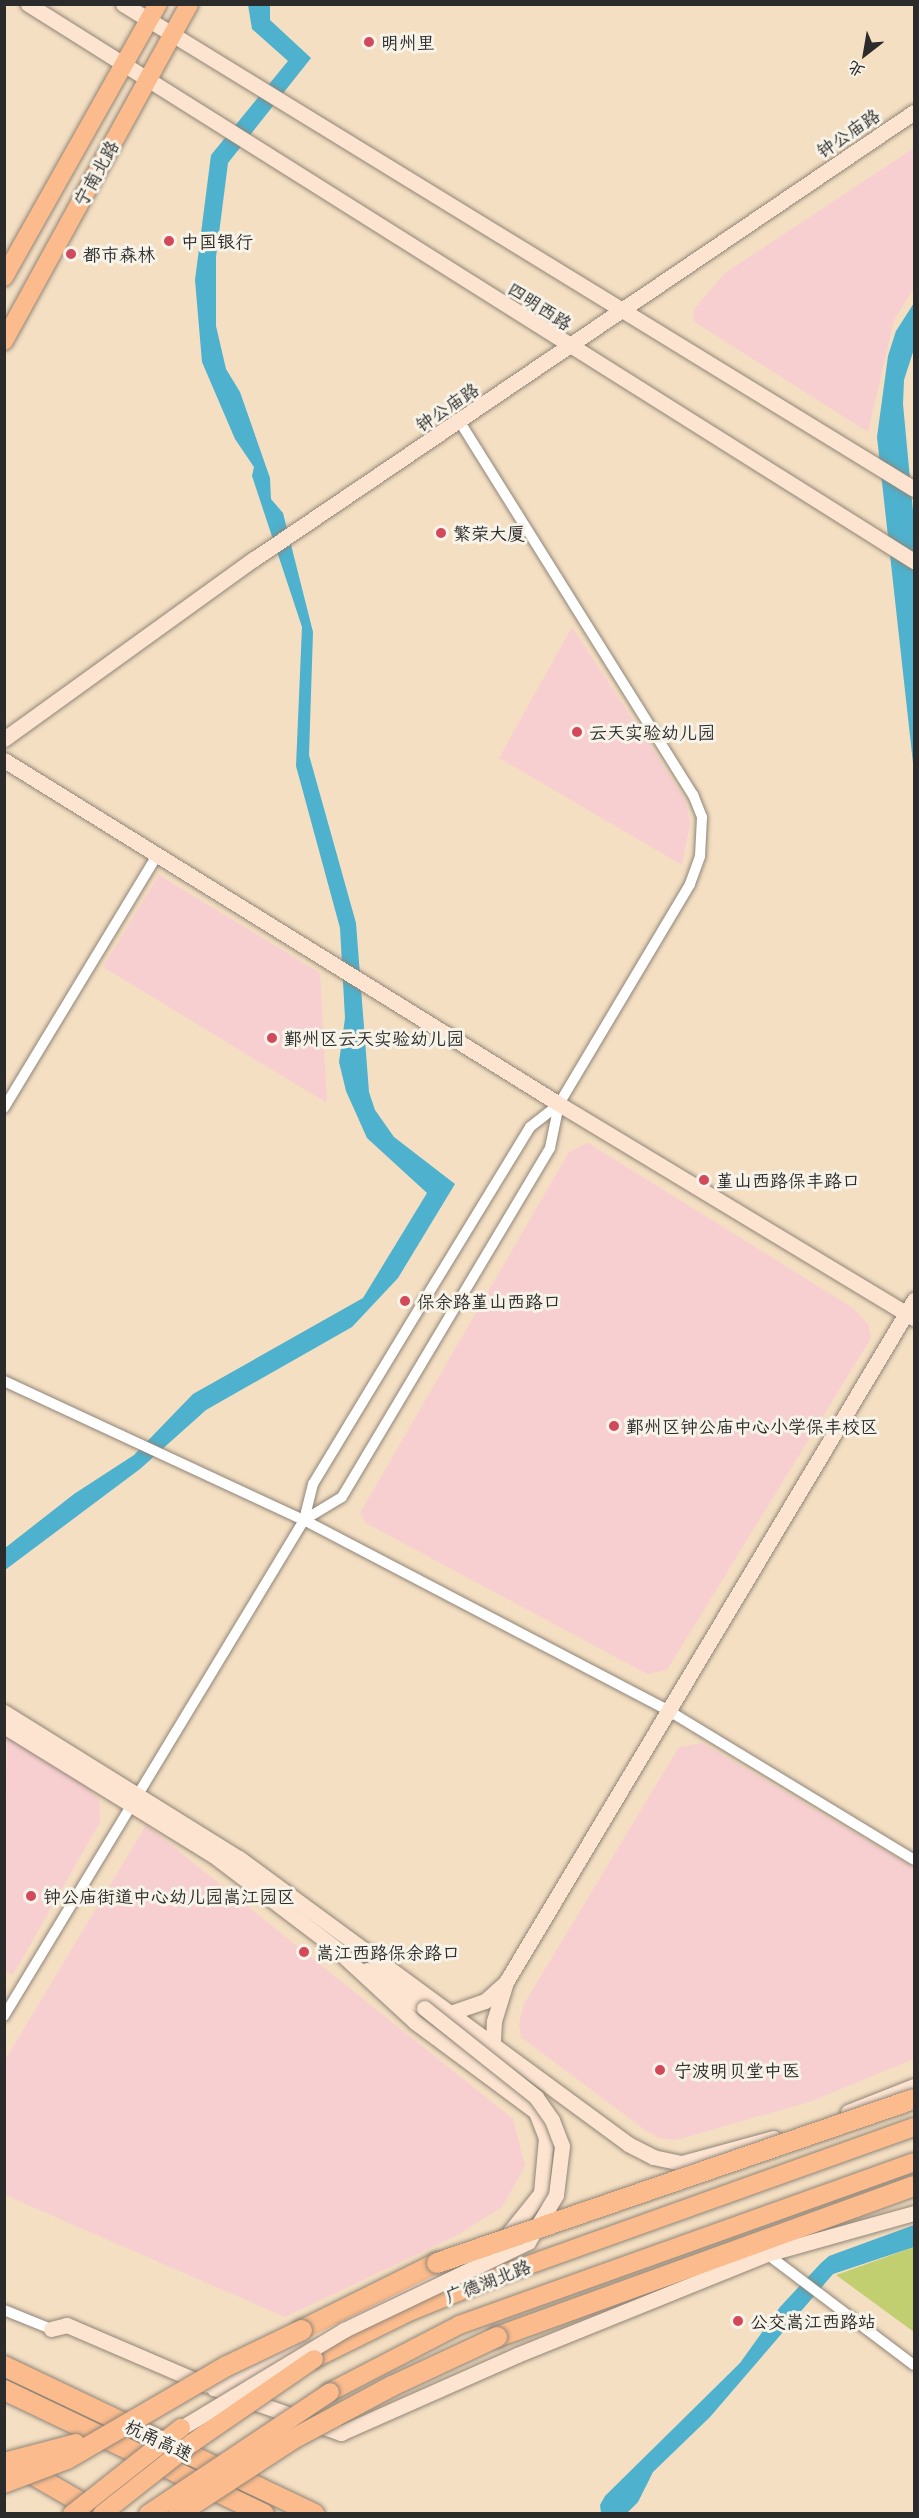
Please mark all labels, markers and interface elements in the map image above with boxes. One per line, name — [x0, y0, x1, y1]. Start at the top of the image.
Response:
north arrow — [835, 24, 895, 84]
place label: 明州里 — [381, 31, 435, 53]
marker: 明州里 — [362, 35, 376, 49]
text: 北 — [843, 57, 868, 83]
street label: 钟公庙路 — [812, 104, 884, 162]
street label: 宁南北路 — [69, 136, 123, 210]
place label: 中国银行 — [181, 230, 253, 252]
marker: 中国银行 — [162, 234, 176, 248]
place label: 都市森林 — [83, 243, 155, 265]
marker: 都市森林 — [64, 247, 78, 261]
street label: 四明西路 — [504, 277, 576, 335]
street label: 钟公庙路 — [411, 378, 483, 436]
place label: 繁荣大厦 — [453, 522, 525, 544]
marker: 繁荣大厦 — [434, 526, 448, 540]
place label: 云天实验幼儿园 — [589, 721, 715, 743]
marker: 云天实验幼儿园 — [570, 725, 584, 739]
place label: 鄞州区云天实验幼儿园 — [284, 1027, 464, 1049]
marker: 鄞州区云天实验幼儿园 — [265, 1031, 279, 1045]
place label: 堇山西路保丰路口 — [716, 1169, 860, 1191]
marker: 堇山西路保丰路口 — [697, 1173, 711, 1187]
place label: 保余路堇山西路口 — [417, 1290, 561, 1312]
marker: 保余路堇山西路口 — [398, 1294, 412, 1308]
place label: 鄞州区钟公庙中心小学保丰校区 — [626, 1415, 878, 1437]
marker: 鄞州区钟公庙中心小学保丰校区 — [607, 1419, 621, 1433]
place label: 钟公庙街道中心幼儿园嵩江园区 — [43, 1885, 295, 1907]
marker: 钟公庙街道中心幼儿园嵩江园区 — [24, 1889, 38, 1903]
place label: 嵩江西路保余路口 — [316, 1941, 460, 1963]
marker: 嵩江西路保余路口 — [297, 1945, 311, 1959]
place label: 宁波明贝堂中医 — [674, 2059, 800, 2081]
marker: 宁波明贝堂中医 — [651, 2061, 669, 2079]
street label: 广德湖北路 — [442, 2255, 534, 2307]
place label: 公交嵩江西路站 — [750, 2310, 876, 2332]
marker: 公交嵩江西路站 — [731, 2314, 745, 2328]
street label: 杭甬高速 — [122, 2415, 196, 2465]

